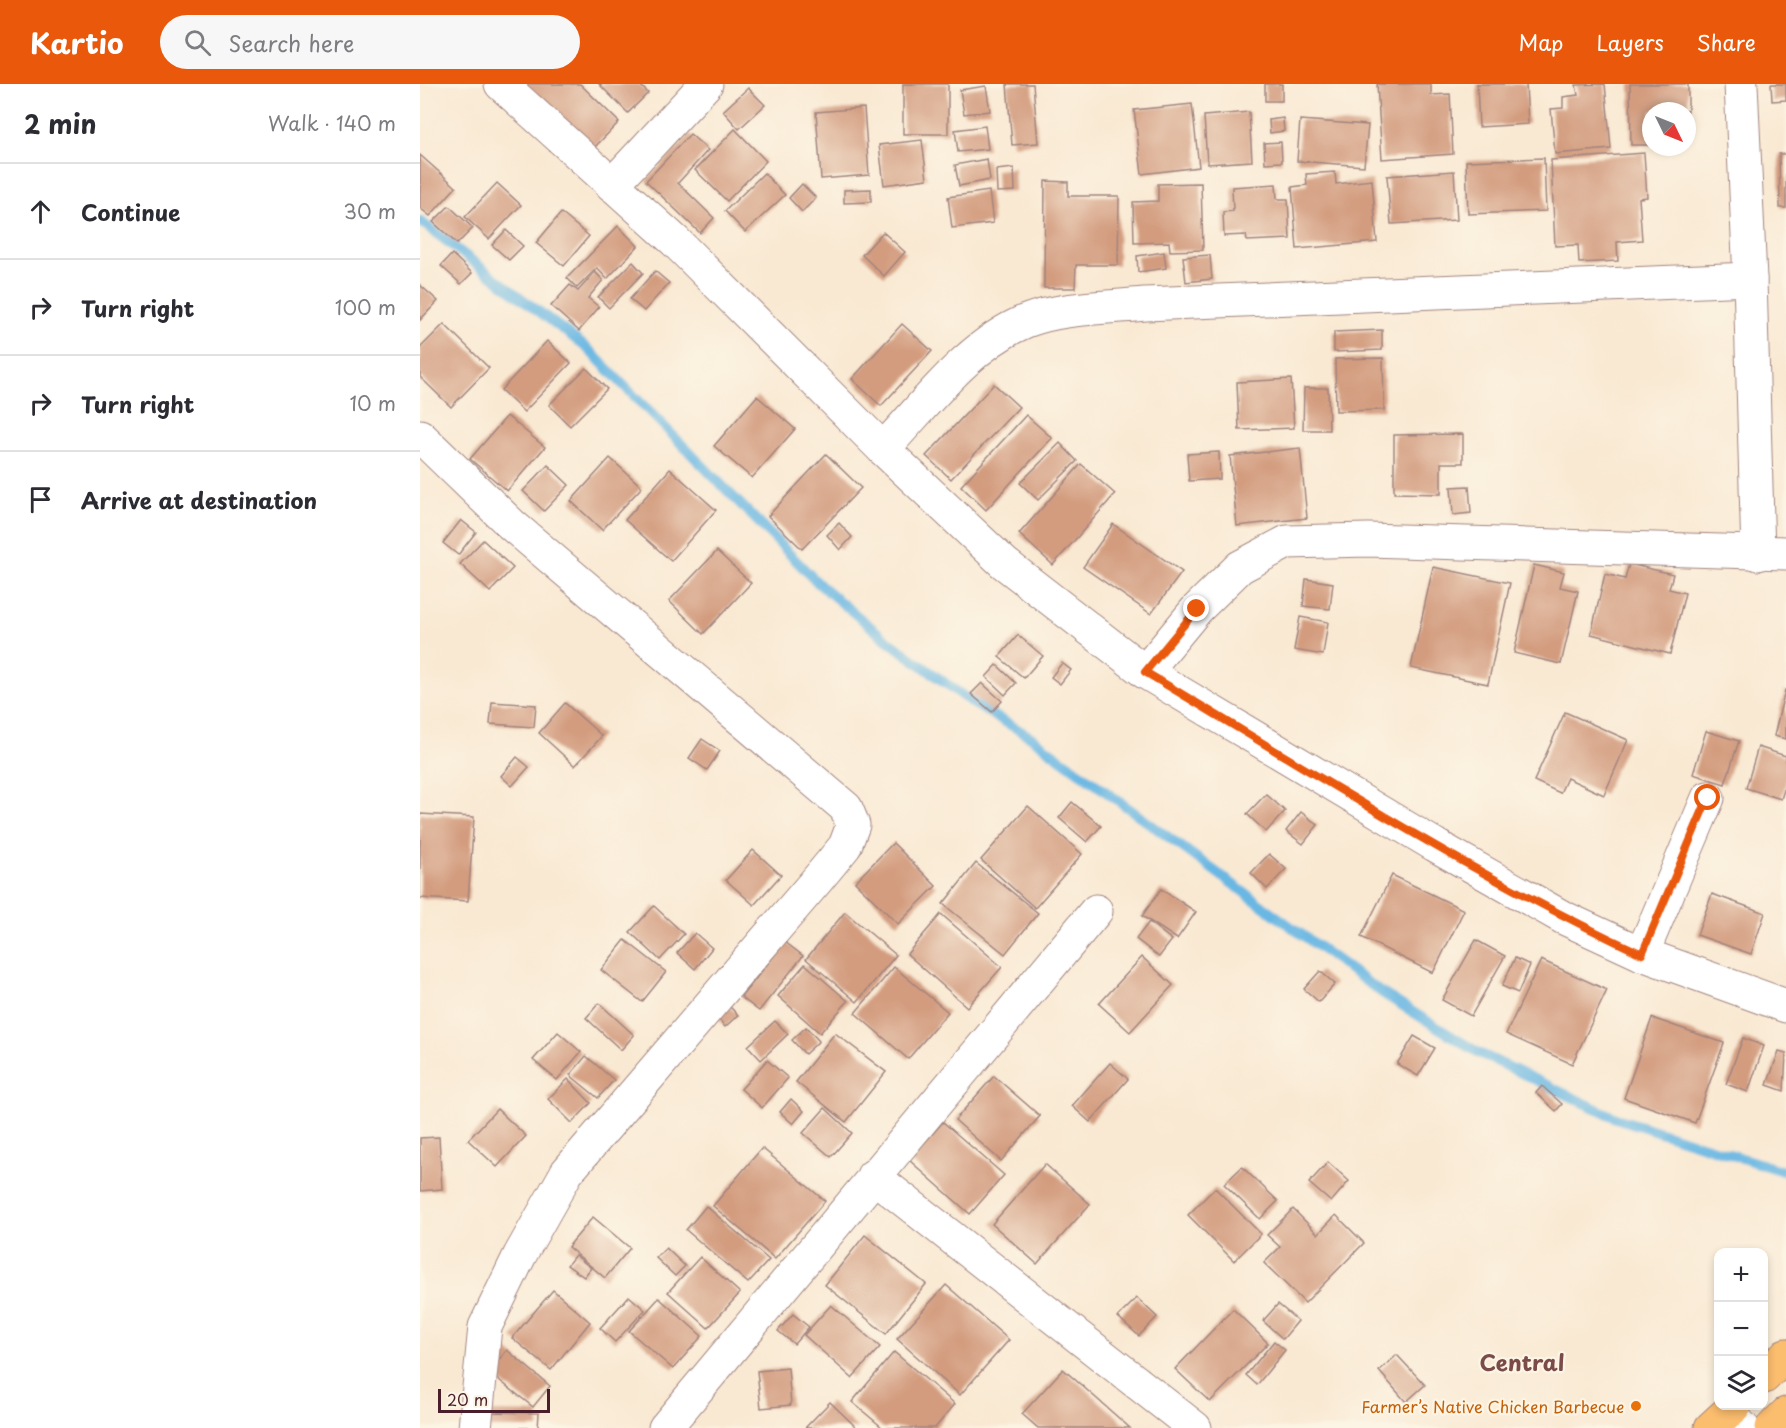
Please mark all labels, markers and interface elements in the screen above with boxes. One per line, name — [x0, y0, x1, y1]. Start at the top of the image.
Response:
search box — [160, 15, 580, 69]
text: Kartio — [30, 21, 124, 64]
icon: search — [181, 26, 214, 59]
text: Search here — [229, 26, 354, 59]
text: Map — [1519, 26, 1563, 58]
text: Layers — [1596, 26, 1664, 58]
text: Share — [1697, 26, 1756, 58]
north arrow — [1642, 102, 1696, 156]
text: 2 min — [24, 104, 97, 143]
text: Walk · 140 m — [268, 108, 396, 138]
icon: ahead — [24, 195, 57, 228]
text: Continue — [81, 195, 180, 228]
text: 30 m — [343, 196, 396, 226]
icon: right — [24, 291, 57, 324]
text: Turn right — [81, 291, 194, 324]
text: 100 m — [335, 292, 396, 322]
icon: right — [24, 387, 57, 420]
text: Turn right — [81, 387, 194, 420]
text: 10 m — [349, 388, 396, 418]
icon: arrive — [24, 483, 57, 516]
text: Arrive at destination — [81, 483, 317, 516]
route end — [1183, 595, 1209, 621]
route start — [1694, 784, 1720, 810]
map controls — [1714, 1248, 1768, 1410]
button: + — [1714, 1248, 1768, 1302]
button: − — [1714, 1302, 1768, 1356]
district label: Central — [1479, 1345, 1565, 1378]
button: layers — [1714, 1356, 1768, 1410]
scale bar — [438, 1386, 550, 1414]
text: 20 m — [447, 1387, 488, 1411]
place label: Farmer’s Native Chicken Barbecue — [1361, 1394, 1624, 1418]
marker: Farmer’s Native Chicken Barbecue — [1629, 1399, 1643, 1413]

